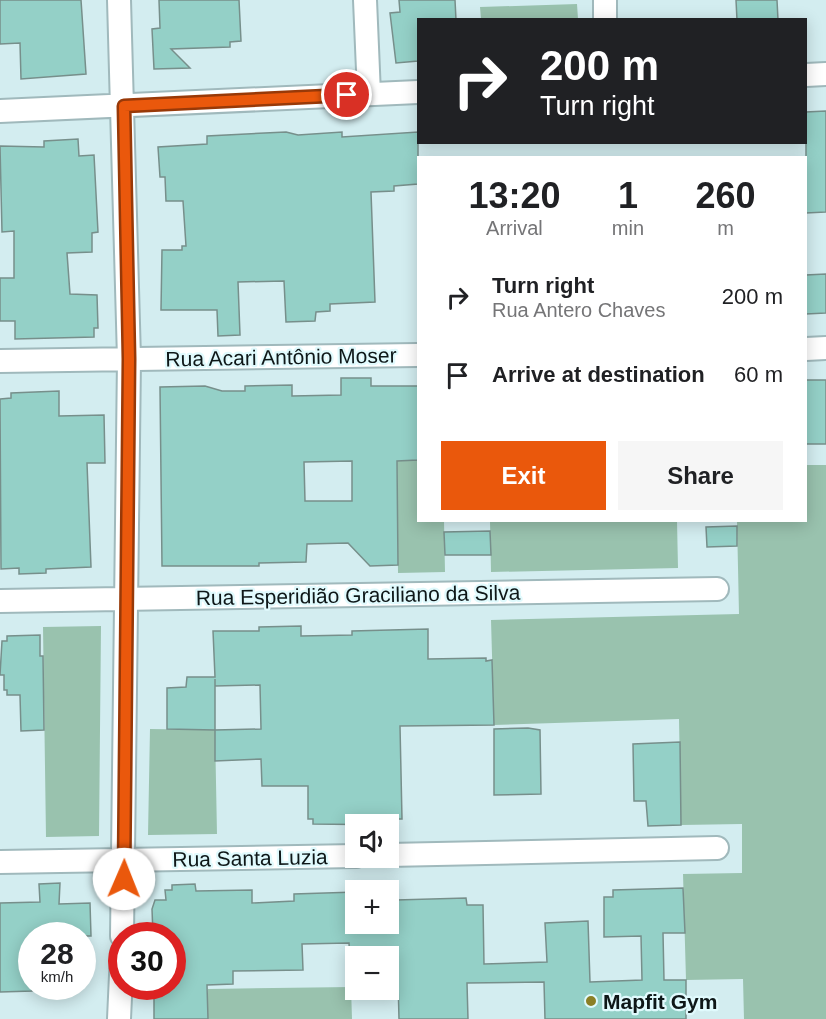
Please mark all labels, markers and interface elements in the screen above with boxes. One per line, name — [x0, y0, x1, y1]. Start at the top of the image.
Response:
icon: right — [441, 42, 519, 120]
text: 200 m — [540, 42, 659, 89]
pin — [321, 69, 372, 120]
icon: arrive — [330, 78, 363, 111]
text: Turn right — [540, 91, 655, 121]
text: 13:20 — [468, 175, 560, 216]
text: 1 — [618, 175, 638, 216]
text: 260 — [695, 175, 756, 216]
text: Arrival — [486, 217, 543, 239]
text: min — [612, 217, 644, 239]
text: m — [717, 217, 734, 239]
text: Turn right — [492, 273, 594, 298]
icon: right — [441, 281, 474, 314]
text: 200 m — [722, 284, 783, 309]
text: Rua Antero Chaves — [492, 299, 665, 321]
street label: Rua Acari Antônio Moser — [165, 343, 397, 371]
icon: arrive — [441, 359, 474, 392]
text: Arrive at destination — [492, 362, 705, 387]
text: 60 m — [734, 362, 783, 387]
button: Exit — [441, 441, 606, 510]
button: Share — [618, 441, 783, 510]
street label: Rua Esperidião Graciliano da Silva — [196, 581, 521, 609]
map controls — [345, 814, 399, 1000]
button: sound — [345, 814, 399, 868]
street label: Rua Santa Luzia — [172, 845, 328, 871]
position arrow — [92, 847, 156, 911]
button: + — [345, 880, 399, 934]
speed limit sign: 30 — [108, 922, 186, 1000]
text: 28 — [40, 937, 74, 970]
button: − — [345, 946, 399, 1000]
text: km/h — [41, 968, 73, 985]
place label: Mapfit Gym — [603, 990, 717, 1013]
marker: Mapfit Gym — [584, 994, 598, 1008]

